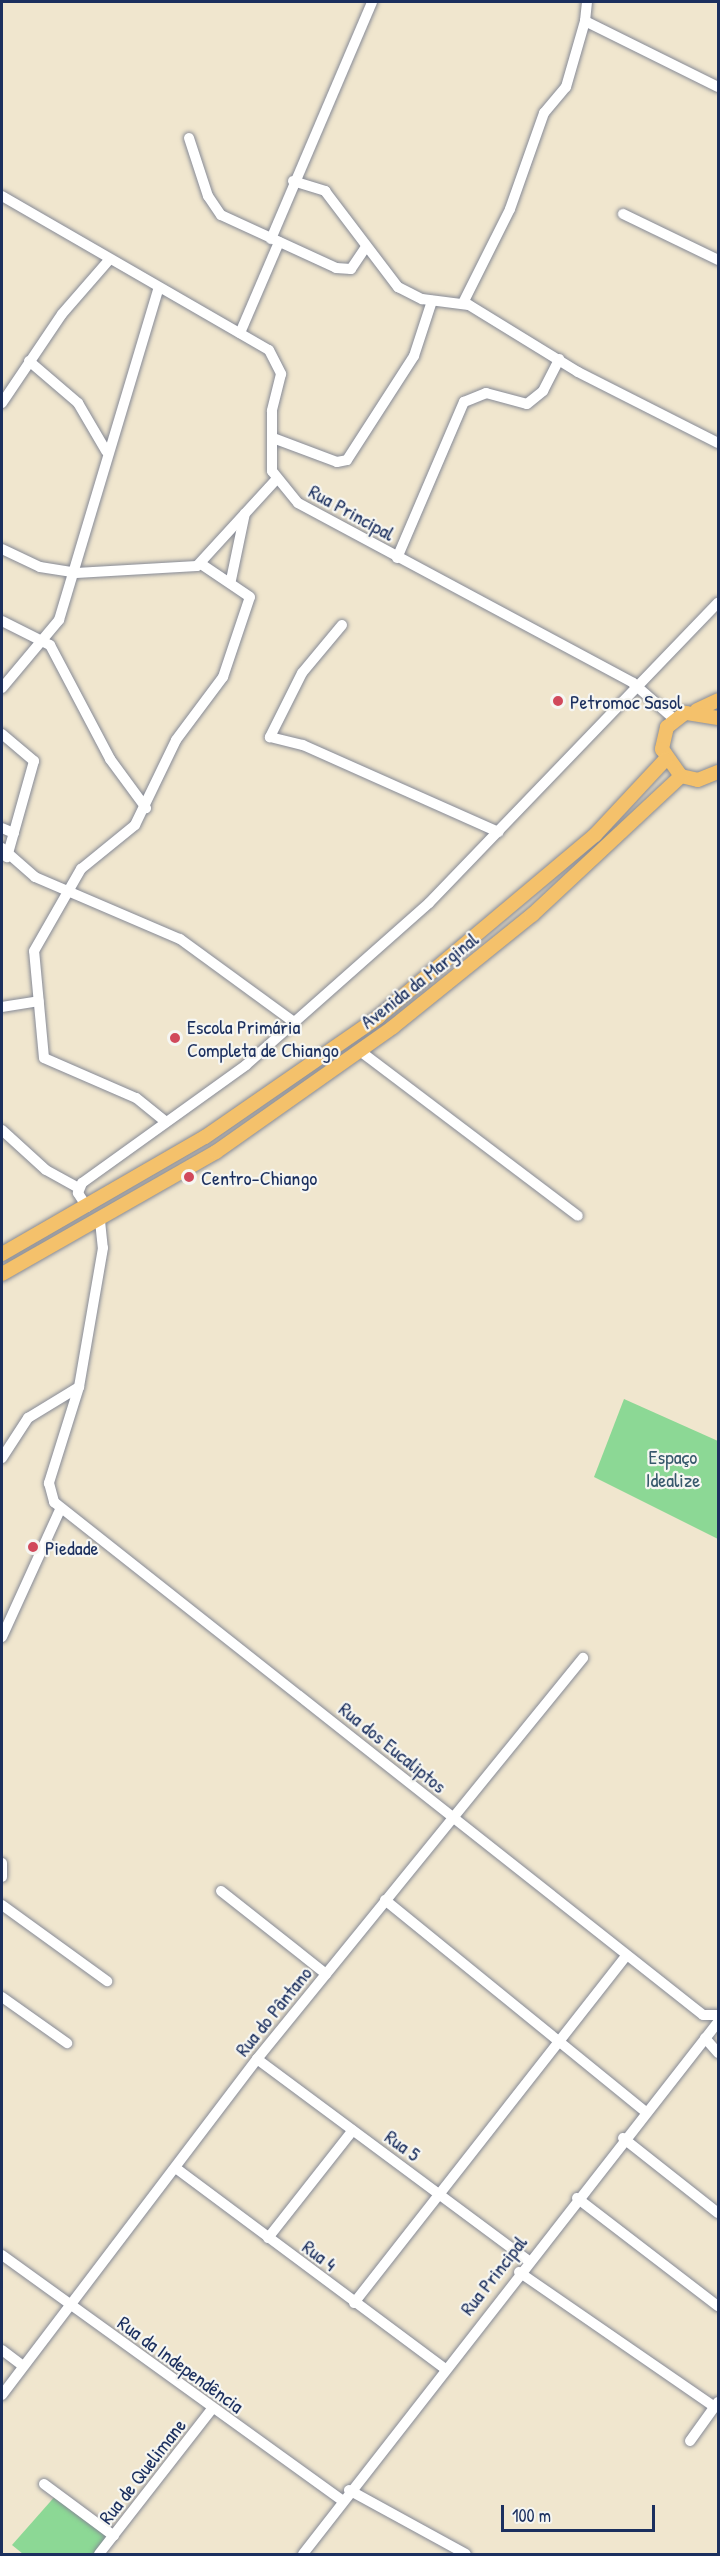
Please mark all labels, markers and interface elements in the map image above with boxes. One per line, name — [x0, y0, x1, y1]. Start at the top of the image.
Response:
street label: Rua Principal — [305, 479, 399, 545]
place label: Petromoc Sasol — [570, 689, 682, 713]
marker: Petromoc Sasol — [551, 694, 565, 708]
street label: Avenida da Marginal — [355, 927, 483, 1033]
place label: Escola Primária Completa de Chiango — [187, 1014, 339, 1061]
marker: Escola Primária Completa de Chiango — [168, 1031, 182, 1045]
place label: Centro-Chiango — [201, 1165, 317, 1189]
marker: Centro-Chiango — [182, 1170, 196, 1184]
park label: Espaço Idealize — [646, 1444, 700, 1491]
place label: Piedade — [45, 1535, 98, 1559]
marker: Piedade — [26, 1540, 40, 1554]
street label: Rua dos Eucaliptos — [334, 1696, 452, 1798]
street label: Rua do Pântano — [230, 1961, 316, 2061]
street label: Rua 5 — [381, 2124, 425, 2166]
street label: Rua Principal — [455, 2230, 531, 2320]
street label: Rua 4 — [298, 2234, 342, 2276]
street label: Rua da Independência — [113, 2310, 249, 2418]
street label: Rua de Quelimane — [93, 2414, 191, 2528]
scale bar — [504, 2493, 658, 2531]
text: 100 m — [512, 2503, 551, 2528]

